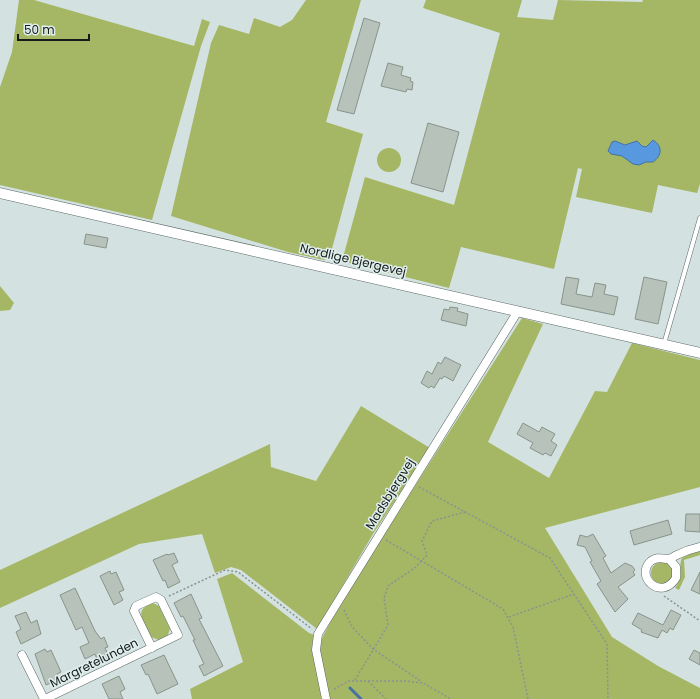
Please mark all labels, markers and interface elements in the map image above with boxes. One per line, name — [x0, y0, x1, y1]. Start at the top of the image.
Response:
scale bar — [18, 16, 89, 42]
text: 50 m — [24, 21, 55, 38]
street label: Nordlige Bjergevej — [298, 239, 408, 280]
street label: Madsbjergvej — [361, 455, 418, 533]
street label: Margretelunden — [47, 634, 141, 691]

